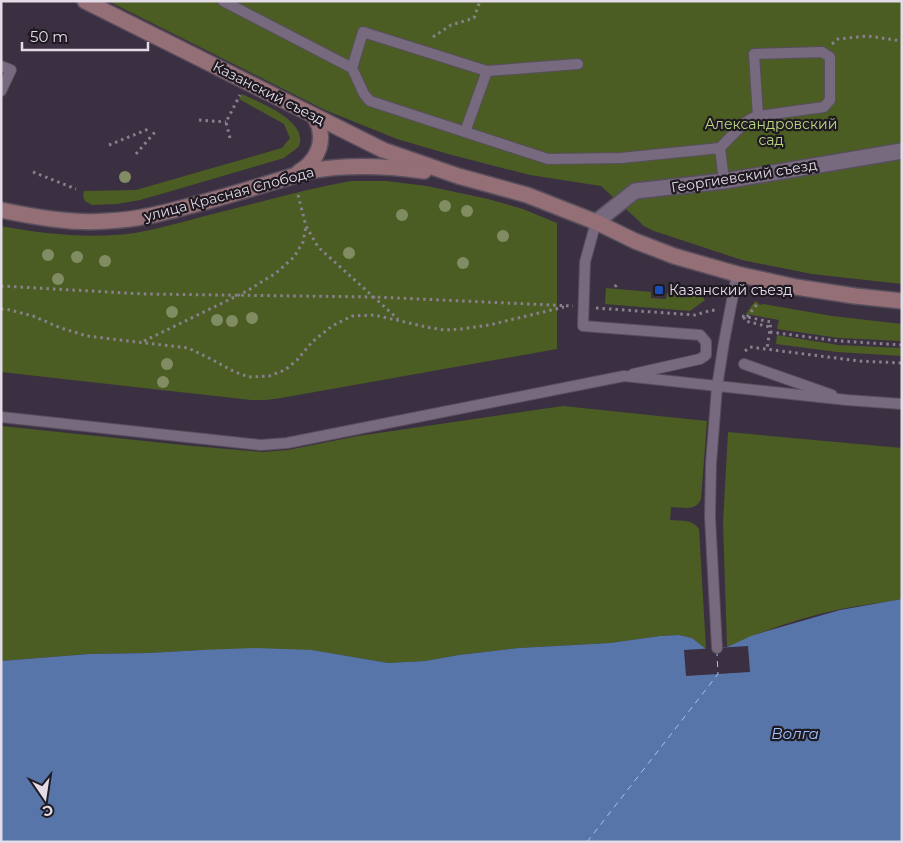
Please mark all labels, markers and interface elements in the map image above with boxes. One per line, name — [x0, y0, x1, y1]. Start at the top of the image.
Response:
scale bar — [22, 20, 149, 52]
text: 50 m — [30, 27, 68, 46]
street label: Казанский съезд — [210, 57, 328, 129]
park label: Александровский сад — [705, 115, 837, 149]
street label: Георгиевский съезд — [670, 156, 818, 196]
street label: улица Красная Слобода — [141, 163, 316, 226]
place label: Казанский съезд — [669, 281, 792, 299]
marker: Казанский съезд — [653, 284, 665, 296]
water label: Волга — [771, 724, 819, 743]
north arrow — [20, 773, 70, 823]
text: С — [41, 801, 55, 821]

